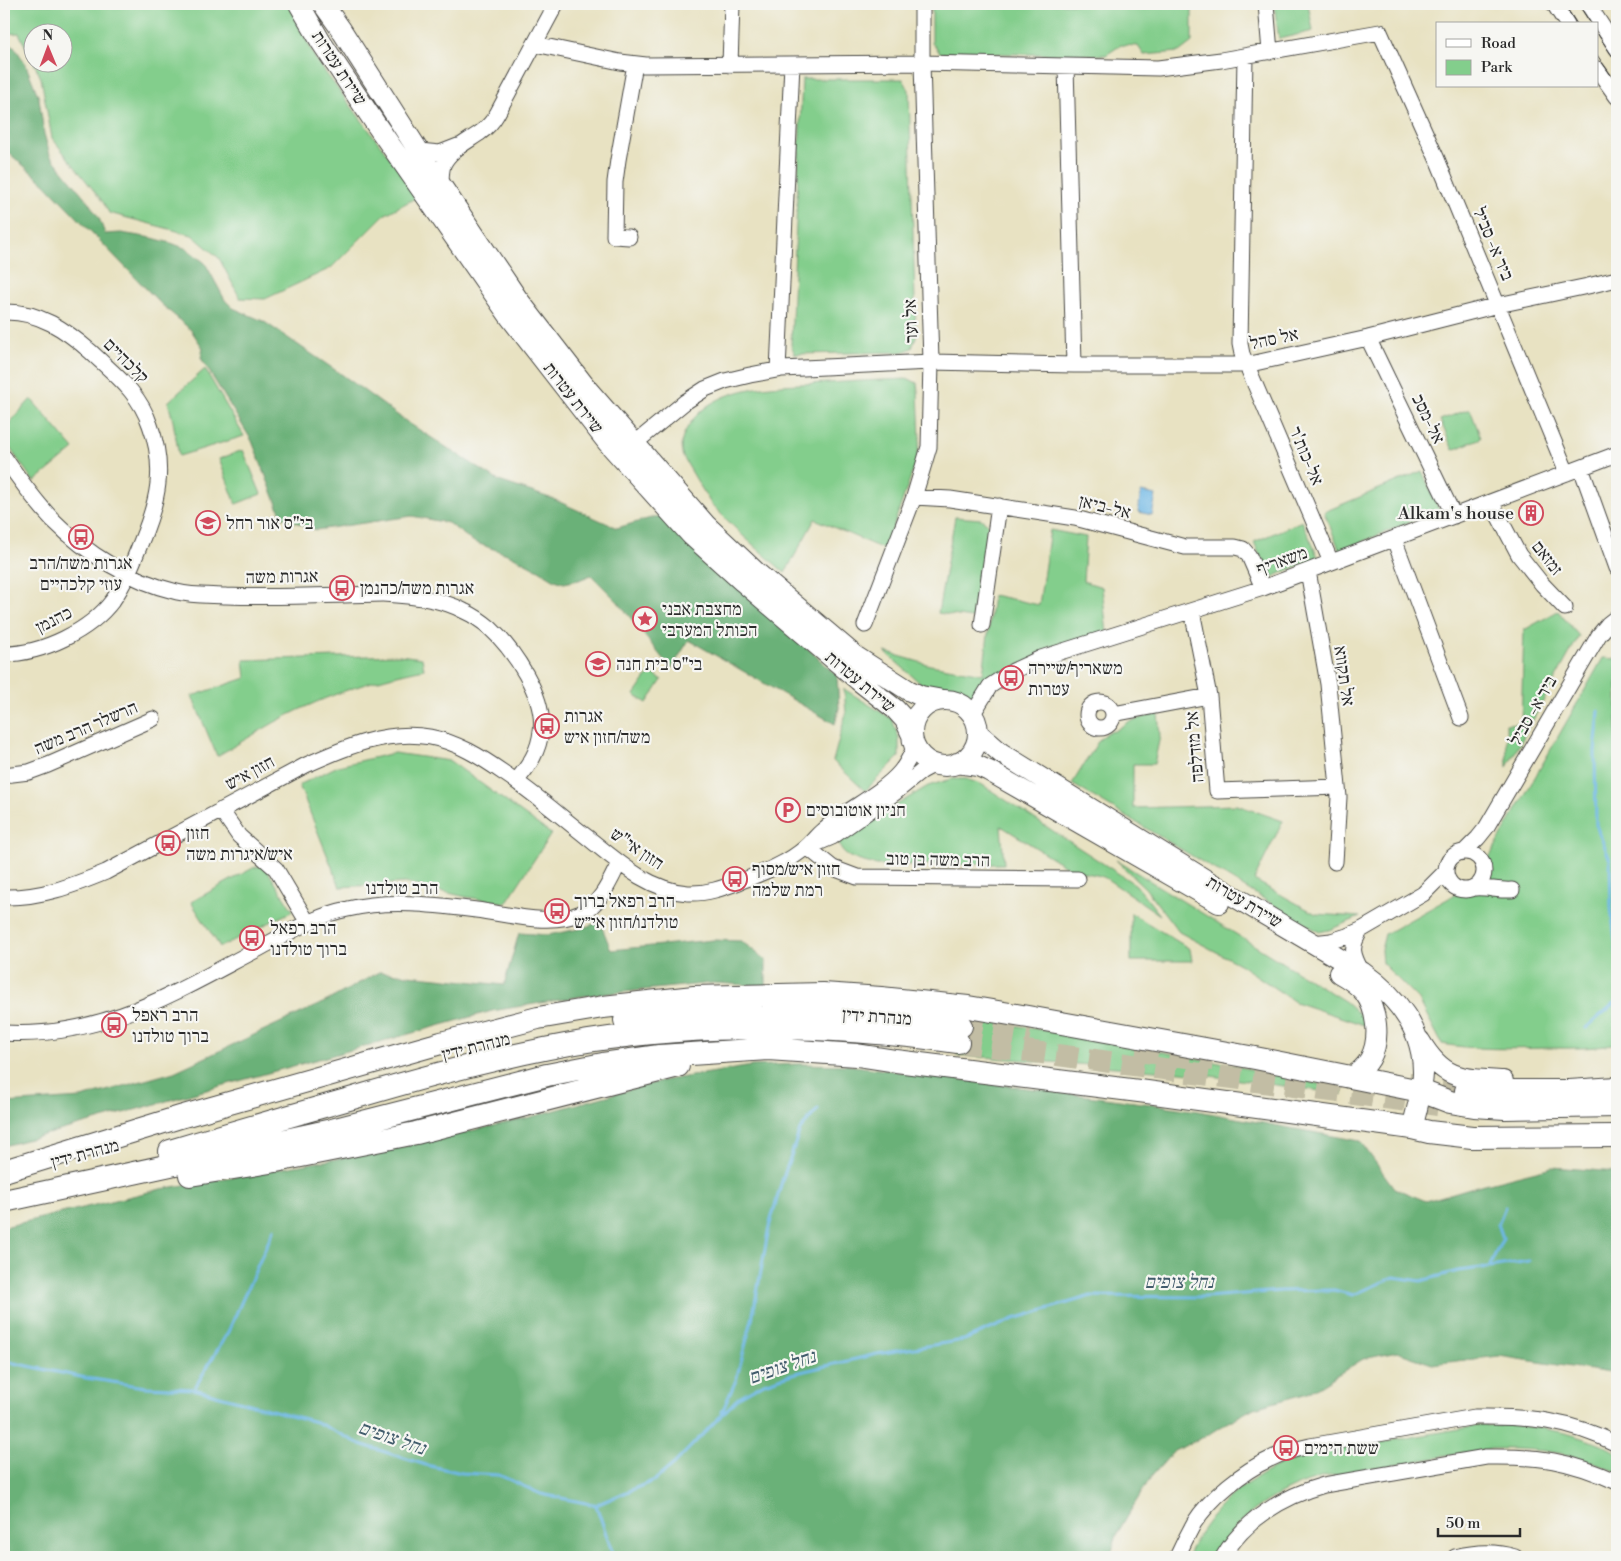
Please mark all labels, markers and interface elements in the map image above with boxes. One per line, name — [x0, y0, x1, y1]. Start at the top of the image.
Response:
north arrow — [22, 22, 72, 72]
legend — [1436, 22, 1598, 88]
street label: שיירת עטרות — [306, 26, 372, 110]
text: N — [42, 27, 53, 45]
text: Road — [1481, 34, 1516, 53]
text: Park — [1481, 58, 1513, 77]
street label: ביר א- סביל — [1467, 204, 1519, 284]
street label: אל וער — [899, 299, 923, 343]
street label: אל סהל — [1247, 323, 1301, 355]
street label: קלכהיים — [98, 333, 154, 389]
street label: שיירת עטרות — [538, 358, 608, 438]
street label: אל-מסכ — [1406, 390, 1450, 448]
street label: אל-כות'ר — [1283, 423, 1329, 489]
street label: אל-ביאן — [1077, 489, 1133, 525]
building icon: Alkam's house — [1518, 500, 1544, 526]
place label: Alkam's house — [1397, 502, 1514, 525]
school or university icon: בי"ס אור רחל — [195, 510, 221, 536]
place label: בי"ס אור רחל — [226, 512, 314, 535]
bus stop icon: אגרות משה/הרב עוזי קלכהיים — [68, 524, 94, 550]
street label: זמזאם — [1526, 536, 1568, 580]
street label: משאריף — [1253, 541, 1311, 581]
place label: אגרות משה/הרב עוזי קלכהיים — [29, 552, 133, 596]
street label: אגרות משה — [245, 565, 319, 589]
bus stop icon: אגרות משה/כהנמן — [329, 575, 355, 601]
place label: אגרות משה/כהנמן — [360, 577, 474, 600]
place label: מחצבת אבני הכותל המערבי — [662, 598, 758, 642]
street label: כהנמן — [32, 601, 76, 639]
place icon: מחצבת אבני הכותל המערבי — [632, 606, 658, 632]
street label: אל תקווא — [1328, 644, 1360, 708]
street label: שיירת עטרות — [820, 646, 900, 718]
school or university icon: בי"ס בית חנה — [585, 651, 611, 677]
place label: בי"ס בית חנה — [616, 653, 703, 676]
place label: משאריף/שיירה עטרות — [1028, 657, 1123, 701]
bus stop icon: משאריף/שיירה עטרות — [998, 665, 1024, 691]
street label: ביר א- סביל — [1504, 671, 1562, 750]
street label: הרשלר הרב משה — [31, 696, 141, 760]
place label: אגרות משה/חזון איש — [564, 705, 650, 749]
street label: אל מזדלפה — [1180, 710, 1210, 784]
bus stop icon: אגרות משה/חזון איש — [534, 713, 560, 739]
street label: חזון איש — [221, 750, 279, 796]
parking icon: חניון אוטובוסים — [775, 797, 801, 823]
place label: חניון אוטובוסים — [806, 799, 906, 822]
place label: חזון איש/איגרות משה — [186, 822, 293, 866]
street label: חזון אי"ש — [606, 823, 668, 875]
bus stop icon: חזון איש/איגרות משה — [155, 830, 181, 856]
street label: הרב משה בן טוב — [886, 848, 990, 872]
place label: חזון איש/מסוף רמת שלמה — [752, 858, 841, 902]
bus stop icon: חזון איש/מסוף רמת שלמה — [722, 866, 748, 892]
street label: שיירת עטרות — [1202, 870, 1286, 934]
street label: הרב טולדנו — [366, 877, 438, 900]
place label: הרב רפאל ברוך טולדנו/חזון אי״ש — [574, 890, 678, 934]
bus stop icon: הרב רפאל ברוך טולדנו/חזון אי״ש — [544, 898, 570, 924]
place label: הרב רפאל ברוך טולדנו — [270, 917, 347, 961]
bus stop icon: הרב רפאל ברוך טולדנו — [239, 925, 265, 951]
street label: מנהרת ידין — [841, 1003, 913, 1031]
place label: הרב ראפל ברוך טולדנו — [132, 1004, 209, 1048]
bus stop icon: הרב ראפל ברוך טולדנו — [101, 1012, 127, 1038]
street label: מנהרת ידין — [439, 1027, 513, 1067]
street label: מנהרת ידין — [48, 1134, 122, 1174]
water label: נחל צופים — [1144, 1270, 1215, 1294]
water label: נחל צופים — [745, 1344, 820, 1390]
water label: נחל צופים — [355, 1415, 430, 1461]
bus stop icon: ששת הימים — [1273, 1435, 1299, 1461]
place label: ששת הימים — [1304, 1437, 1379, 1460]
scale bar — [1438, 1506, 1521, 1538]
text: 50 m — [1446, 1514, 1480, 1533]

